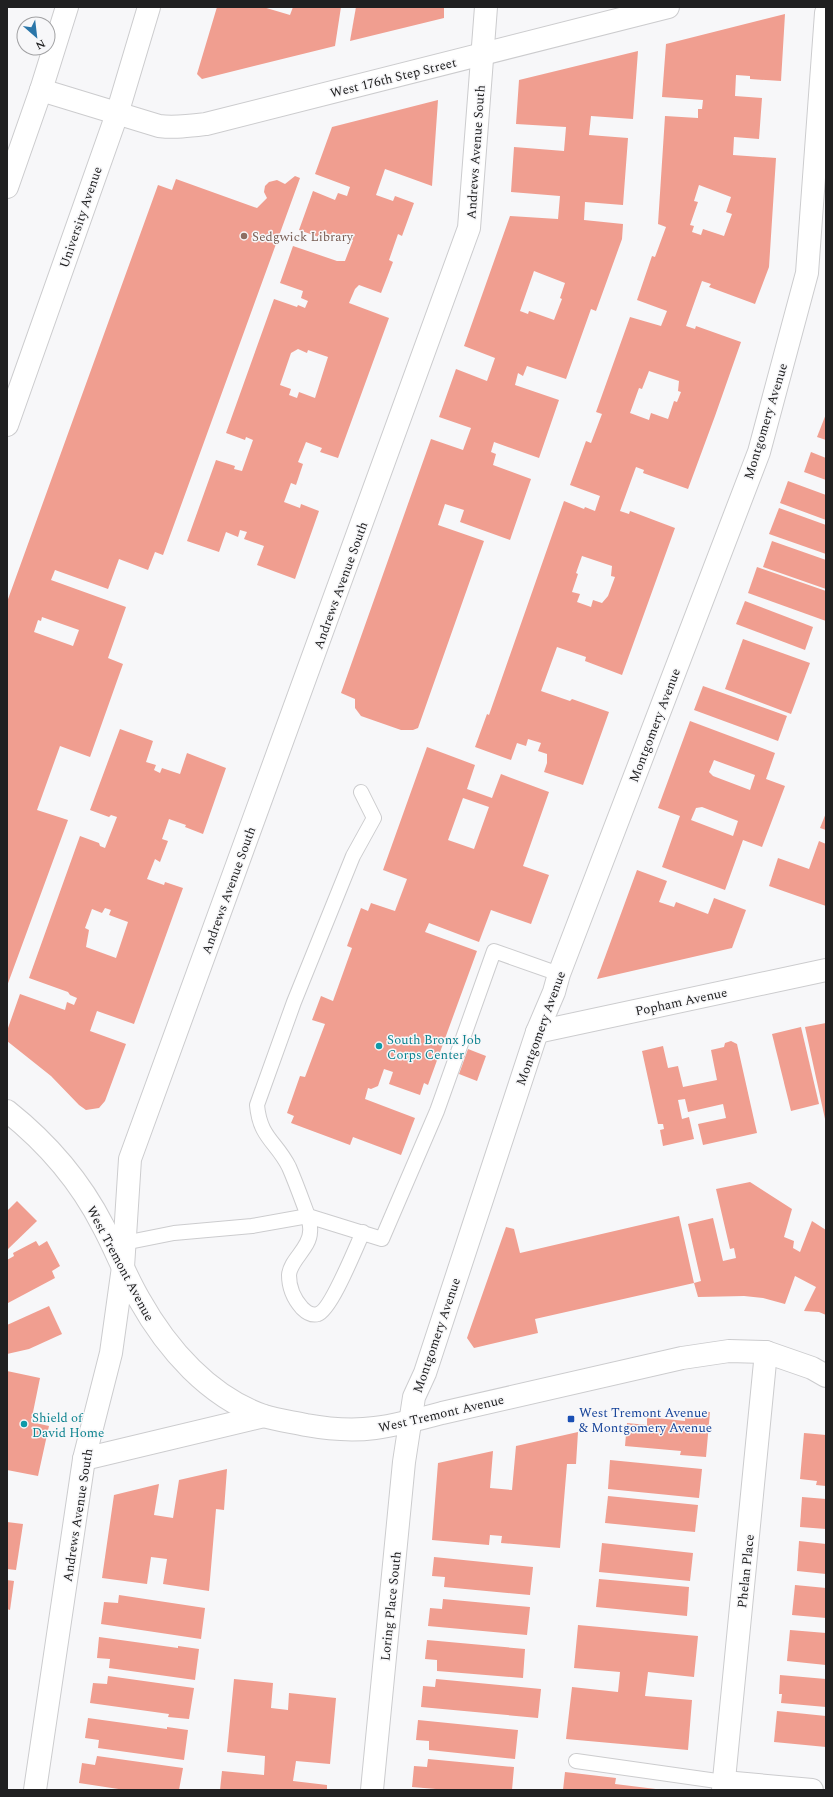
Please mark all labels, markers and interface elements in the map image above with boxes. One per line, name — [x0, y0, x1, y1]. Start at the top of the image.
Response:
north arrow — [16, 16, 56, 56]
text: N — [32, 35, 48, 54]
street label: West 176th Step Street — [328, 52, 459, 103]
street label: Andrews Avenue South — [461, 84, 491, 220]
street label: University Avenue — [54, 164, 108, 271]
place label: Sedgwick Library — [252, 227, 354, 247]
marker: Sedgwick Library — [239, 231, 249, 241]
street label: Montgomery Avenue — [739, 361, 793, 482]
street label: Andrews Avenue South — [309, 518, 373, 652]
street label: Montgomery Avenue — [624, 665, 686, 785]
street label: Andrews Avenue South — [197, 823, 261, 957]
street label: Montgomery Avenue — [511, 968, 571, 1088]
street label: Popham Avenue — [633, 982, 729, 1021]
place label: South Bronx Job Corps Center — [387, 1030, 481, 1065]
marker: South Bronx Job Corps Center — [374, 1041, 384, 1051]
street label: West Tremont Avenue — [81, 1202, 159, 1325]
street label: Montgomery Avenue — [408, 1275, 466, 1396]
street label: West Tremont Avenue — [376, 1390, 506, 1438]
place label: West Tremont Avenue & Montgomery Avenue — [579, 1403, 712, 1438]
place label: Shield of David Home — [32, 1408, 104, 1443]
marker: West Tremont Avenue & Montgomery Avenue — [566, 1414, 576, 1424]
marker: Shield of David Home — [19, 1419, 29, 1429]
street label: Andrews Avenue South — [58, 1447, 98, 1583]
street label: Phelan Place — [732, 1533, 760, 1609]
street label: Loring Place South — [375, 1550, 407, 1662]

